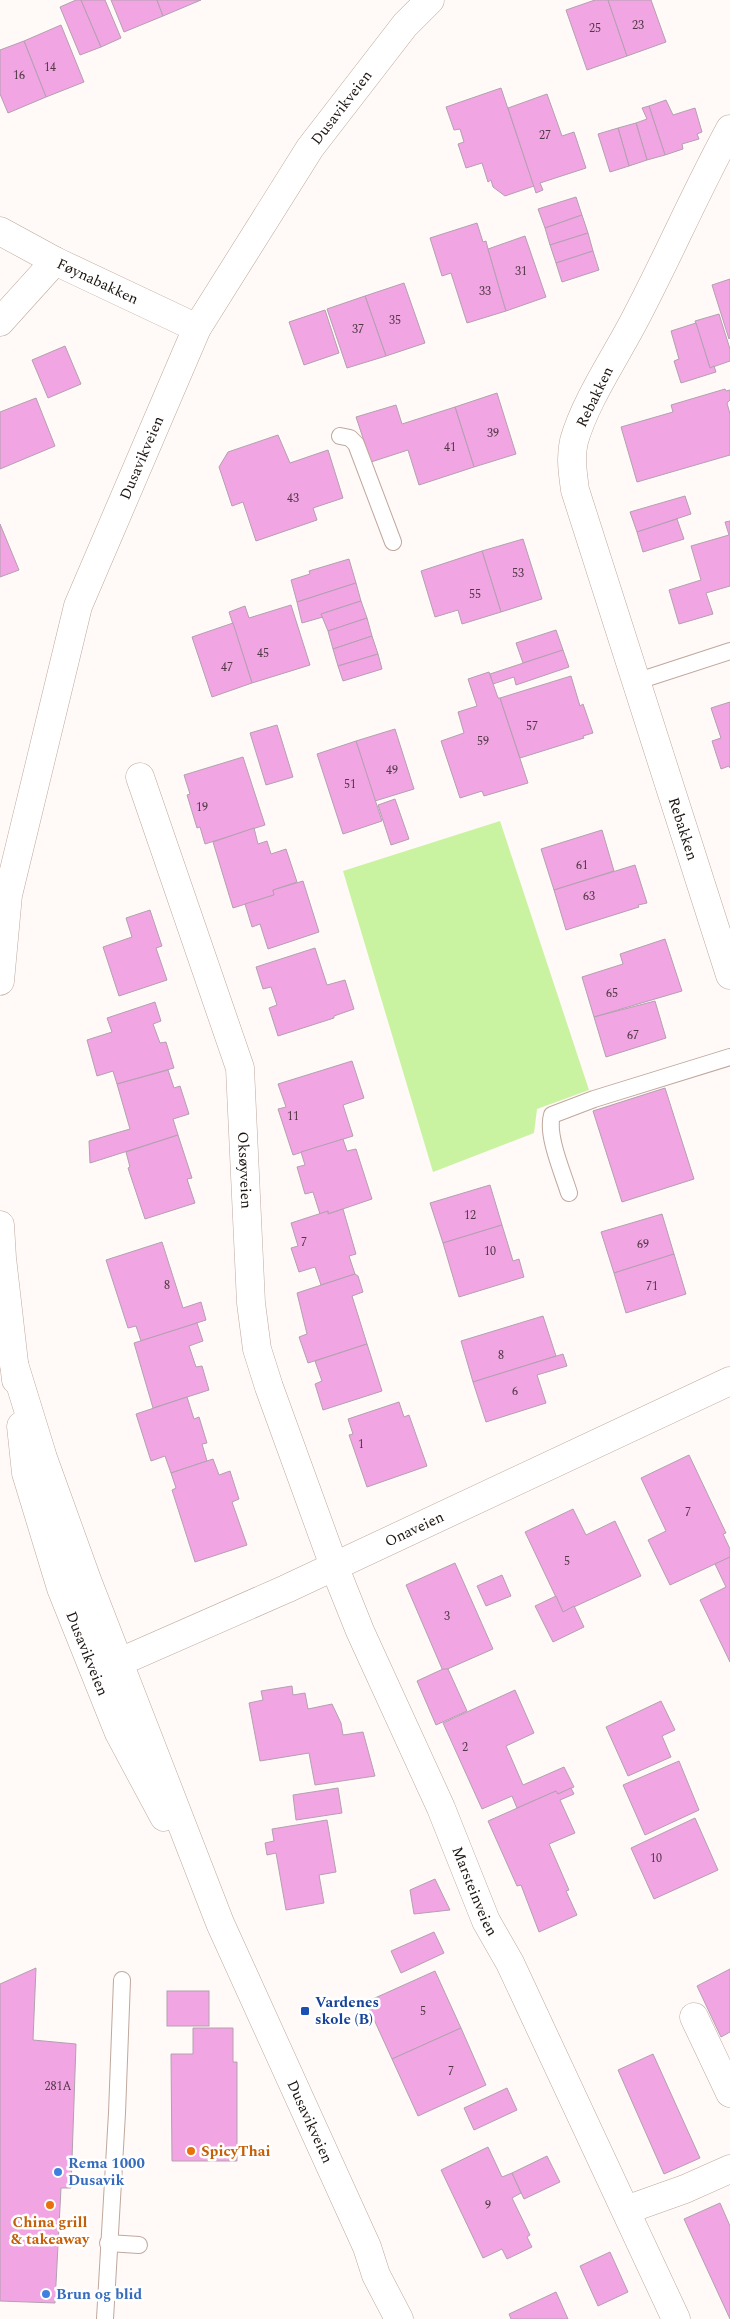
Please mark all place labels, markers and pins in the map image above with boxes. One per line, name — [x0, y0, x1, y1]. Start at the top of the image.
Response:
place label: Vardenes skole (B) — [315, 1991, 379, 2031]
marker: Vardenes skole (B) — [299, 2005, 311, 2017]
place label: SpicyThai — [201, 2140, 270, 2163]
marker: SpicyThai — [185, 2145, 197, 2157]
place label: Rema 1000 Dusavik — [68, 2152, 145, 2192]
marker: Rema 1000 Dusavik — [52, 2166, 64, 2178]
marker: China grill & takeaway — [44, 2199, 56, 2211]
place label: China grill & takeaway — [11, 2211, 90, 2251]
place label: Brun og blid — [56, 2283, 143, 2306]
marker: Brun og blid — [40, 2288, 52, 2300]

